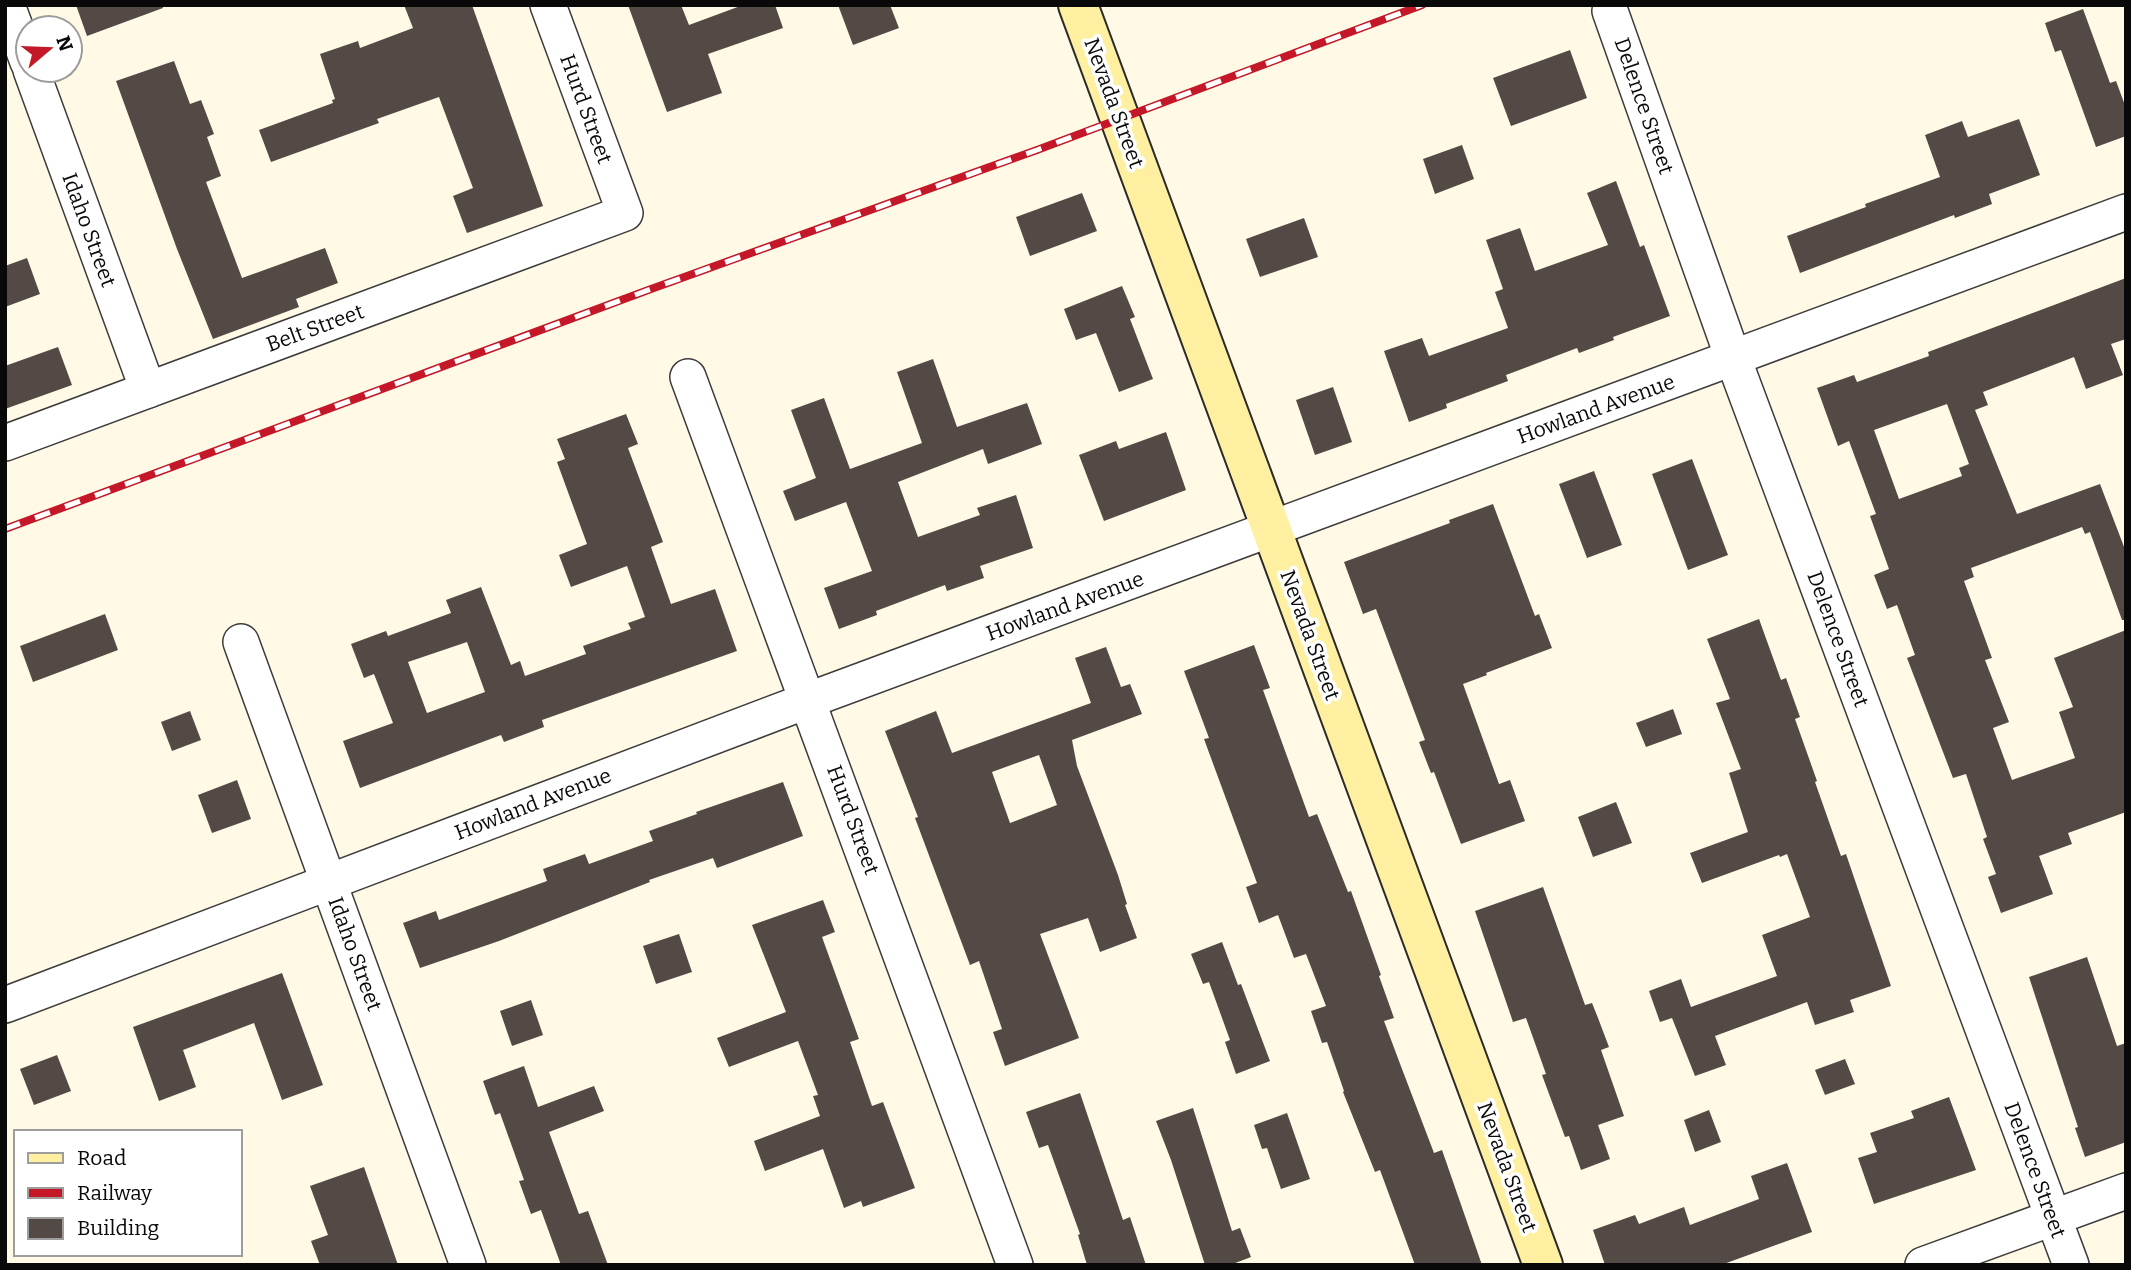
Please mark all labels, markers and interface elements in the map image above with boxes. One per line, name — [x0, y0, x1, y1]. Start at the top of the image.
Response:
north arrow — [14, 14, 84, 84]
text: N — [51, 33, 78, 55]
street label: Nevada Street — [1078, 34, 1150, 172]
street label: Delence Street — [1608, 34, 1680, 178]
street label: Hurd Street — [554, 51, 618, 168]
street label: Idaho Street — [56, 169, 122, 291]
street label: Belt Street — [263, 298, 368, 358]
street label: Howland Avenue — [1514, 368, 1678, 450]
street label: Howland Avenue — [983, 565, 1147, 647]
street label: Nevada Street — [1274, 566, 1346, 704]
street label: Delence Street — [1801, 568, 1875, 711]
street label: Howland Avenue — [451, 762, 615, 846]
street label: Hurd Street — [821, 762, 885, 879]
street label: Idaho Street — [322, 893, 388, 1015]
street label: Nevada Street — [1471, 1098, 1543, 1236]
street label: Delence Street — [1998, 1099, 2072, 1242]
legend — [14, 1130, 242, 1256]
text: Road — [77, 1145, 126, 1171]
text: Railway — [77, 1180, 153, 1206]
text: Building — [77, 1215, 160, 1241]

